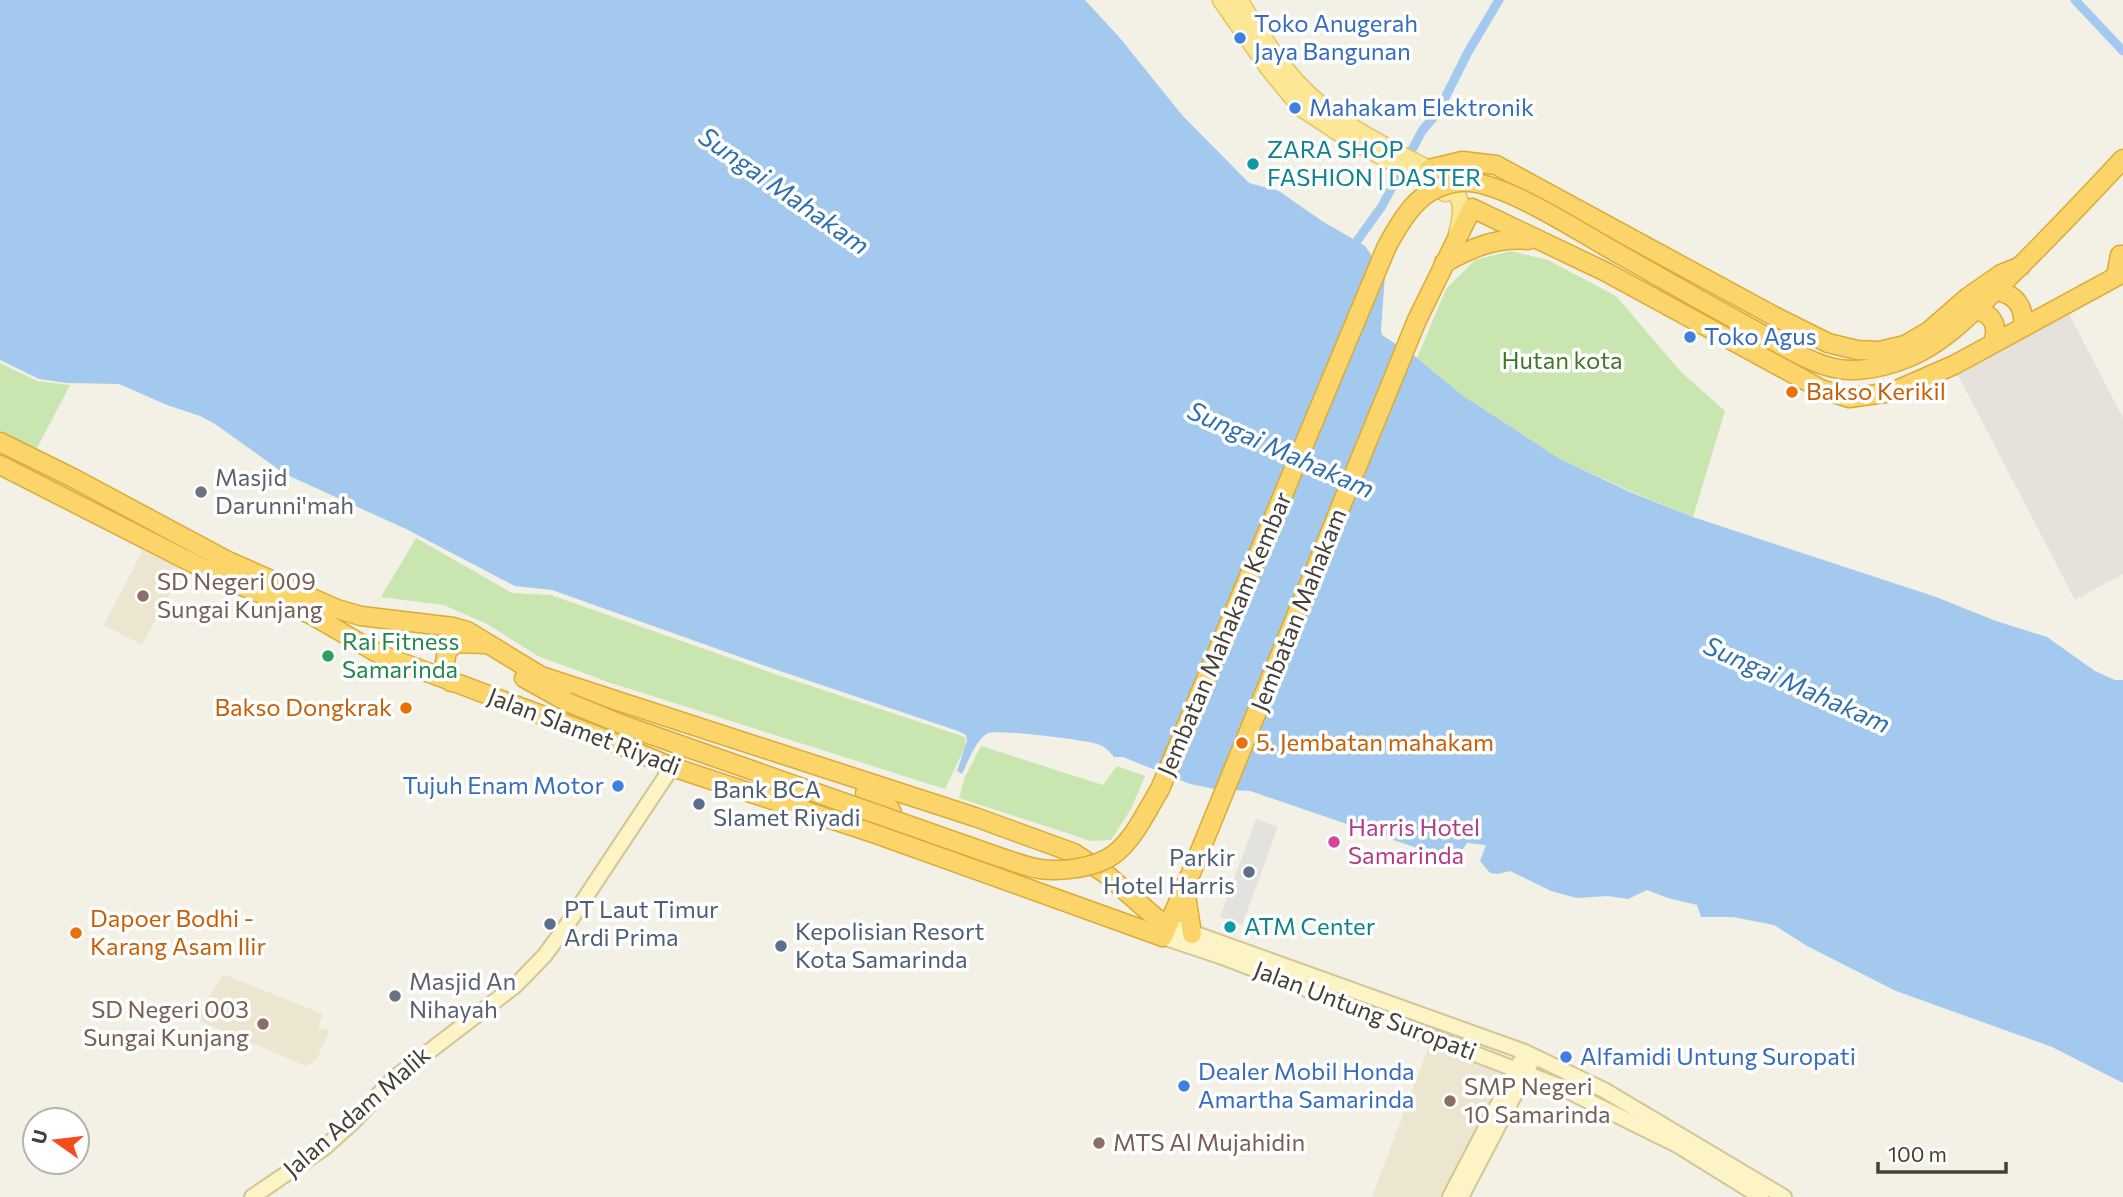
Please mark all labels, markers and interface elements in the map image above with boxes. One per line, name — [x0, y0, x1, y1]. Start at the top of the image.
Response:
place label: Toko Anugerah Jaya Bangunan — [1254, 8, 1418, 65]
marker: Toko Anugerah Jaya Bangunan — [1232, 30, 1248, 46]
place label: Mahakam Elektronik — [1309, 92, 1534, 121]
marker: Mahakam Elektronik — [1287, 100, 1303, 116]
water label: Sungai Mahakam — [694, 119, 876, 260]
place label: ZARA SHOP FASHION | DASTER — [1267, 134, 1481, 191]
marker: ZARA SHOP FASHION | DASTER — [1245, 156, 1261, 172]
place label: Toko Agus — [1704, 321, 1817, 350]
marker: Toko Agus — [1682, 329, 1698, 345]
park label: Hutan kota — [1501, 345, 1623, 374]
place label: Bakso Kerikil — [1806, 376, 1946, 405]
marker: Bakso Kerikil — [1784, 384, 1800, 400]
water label: Sungai Mahakam — [1184, 394, 1380, 504]
place label: Masjid Darunni'mah — [215, 462, 354, 519]
marker: Masjid Darunni'mah — [193, 484, 209, 500]
street label: Jembatan Mahakam Kembar — [1150, 487, 1297, 780]
street label: Jembatan Mahakam — [1244, 504, 1352, 715]
place label: SD Negeri 009 Sungai Kunjang — [157, 566, 323, 623]
marker: SD Negeri 009 Sungai Kunjang — [135, 588, 151, 604]
place label: Rai Fitness Samarinda — [342, 626, 459, 683]
water label: Sungai Mahakam — [1700, 629, 1896, 739]
marker: Rai Fitness Samarinda — [320, 648, 336, 664]
street label: Jalan Slamet Riyadi — [484, 680, 685, 781]
place label: Bakso Dongkrak — [214, 692, 392, 721]
marker: Bakso Dongkrak — [398, 700, 414, 716]
place label: 5. Jembatan mahakam — [1256, 727, 1494, 756]
marker: 5. Jembatan mahakam — [1234, 735, 1250, 751]
place label: Tujuh Enam Motor — [403, 770, 604, 799]
place label: Bank BCA Slamet Riyadi — [713, 774, 861, 831]
marker: Tujuh Enam Motor — [610, 778, 626, 794]
marker: Bank BCA Slamet Riyadi — [691, 796, 707, 812]
place label: Harris Hotel Samarinda — [1348, 812, 1480, 869]
marker: Harris Hotel Samarinda — [1326, 834, 1342, 850]
place label: Parkir Hotel Harris — [1103, 842, 1235, 899]
marker: Parkir Hotel Harris — [1241, 864, 1257, 880]
place label: PT Laut Timur Ardi Prima — [564, 894, 719, 951]
place label: Dapoer Bodhi - Karang Asam Ilir — [90, 903, 266, 960]
place label: ATM Center — [1244, 911, 1376, 940]
marker: PT Laut Timur Ardi Prima — [542, 916, 558, 932]
place label: Kepolisian Resort Kota Samarinda — [795, 916, 985, 973]
marker: ATM Center — [1222, 919, 1238, 935]
marker: Dapoer Bodhi - Karang Asam Ilir — [68, 925, 84, 941]
marker: Kepolisian Resort Kota Samarinda — [773, 938, 789, 954]
street label: Jalan Untung Suropati — [1250, 954, 1481, 1065]
place label: Masjid An Nihayah — [409, 966, 516, 1023]
marker: Masjid An Nihayah — [387, 988, 403, 1004]
place label: SD Negeri 003 Sungai Kunjang — [83, 994, 249, 1051]
marker: SD Negeri 003 Sungai Kunjang — [255, 1016, 271, 1032]
street label: Jalan Adam Malik — [277, 1039, 435, 1183]
place label: Alfamidi Untung Suropati — [1580, 1041, 1856, 1070]
marker: Alfamidi Untung Suropati — [1558, 1049, 1574, 1065]
place label: Dealer Mobil Honda Amartha Samarinda — [1198, 1056, 1415, 1113]
place label: SMP Negeri 10 Samarinda — [1464, 1071, 1611, 1128]
marker: Dealer Mobil Honda Amartha Samarinda — [1176, 1078, 1192, 1094]
marker: SMP Negeri 10 Samarinda — [1442, 1093, 1458, 1109]
north arrow — [21, 1106, 91, 1176]
text: U — [26, 1127, 52, 1146]
place label: MTS Al Mujahidin — [1113, 1127, 1305, 1156]
scale bar — [1878, 1130, 2006, 1174]
marker: MTS Al Mujahidin — [1091, 1135, 1107, 1151]
text: 100 m — [1888, 1141, 1947, 1166]

